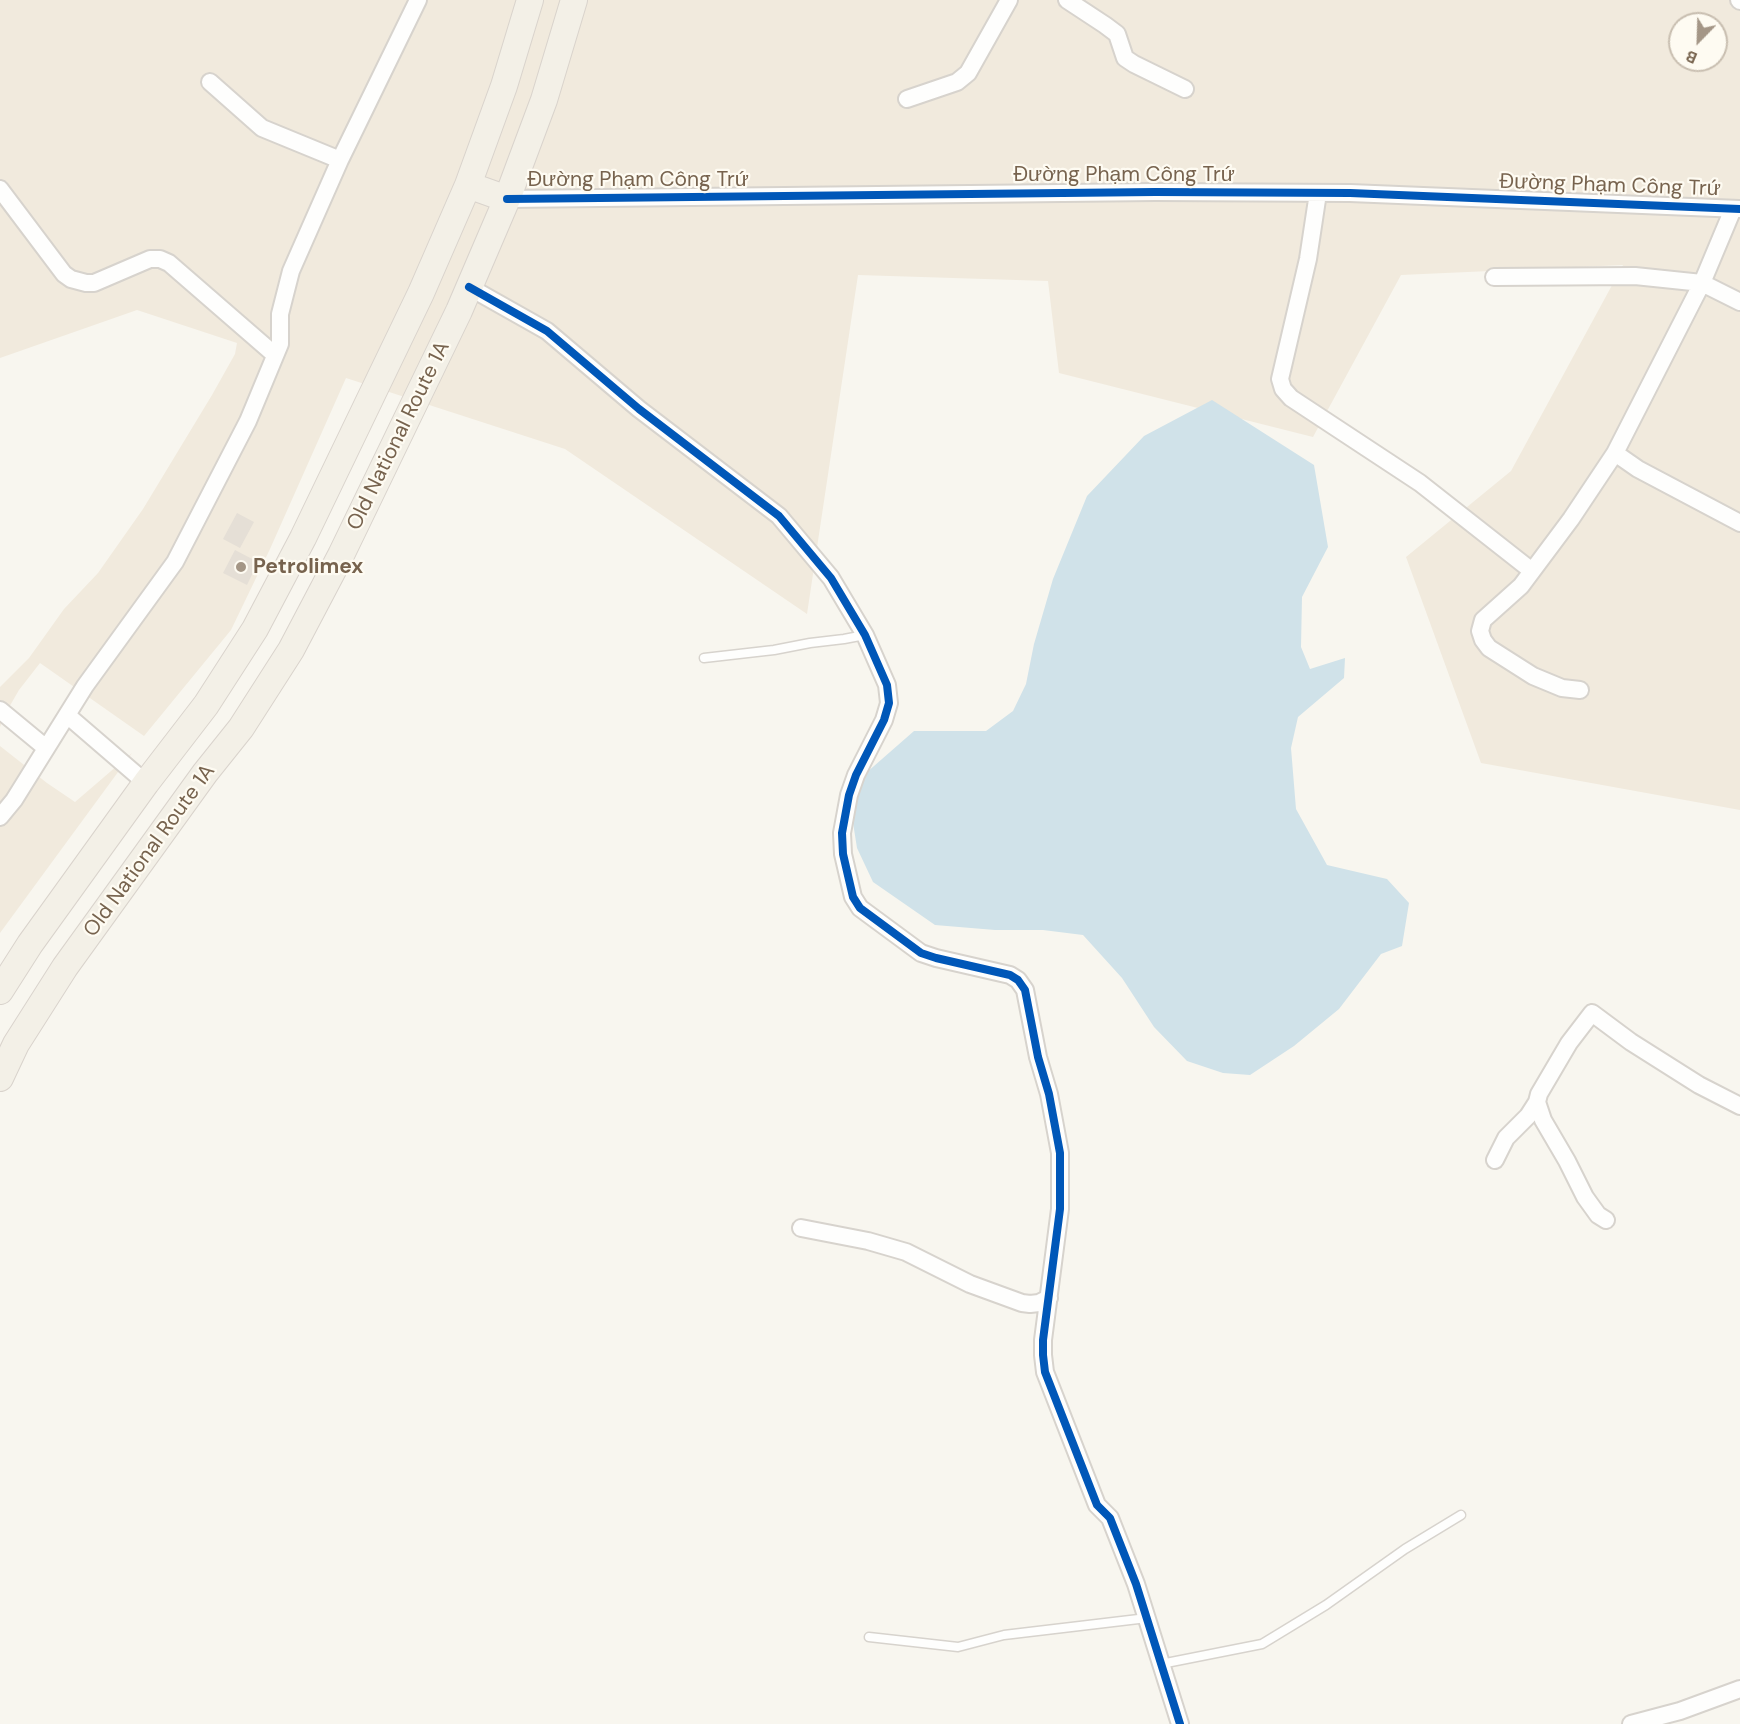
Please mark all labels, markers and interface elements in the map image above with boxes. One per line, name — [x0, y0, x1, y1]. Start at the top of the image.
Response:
north arrow — [1668, 12, 1728, 72]
text: B — [1683, 46, 1700, 69]
street label: Đường Phạm Công Trứ — [1013, 162, 1235, 188]
street label: Đường Phạm Công Trứ — [527, 167, 749, 193]
street label: Đường Phạm Công Trứ — [1499, 170, 1721, 202]
street label: Old National Route 1A — [342, 337, 456, 535]
place label: Petrolimex — [253, 554, 363, 580]
marker: Petrolimex — [234, 560, 248, 574]
street label: Old National Route 1A — [79, 760, 221, 942]

